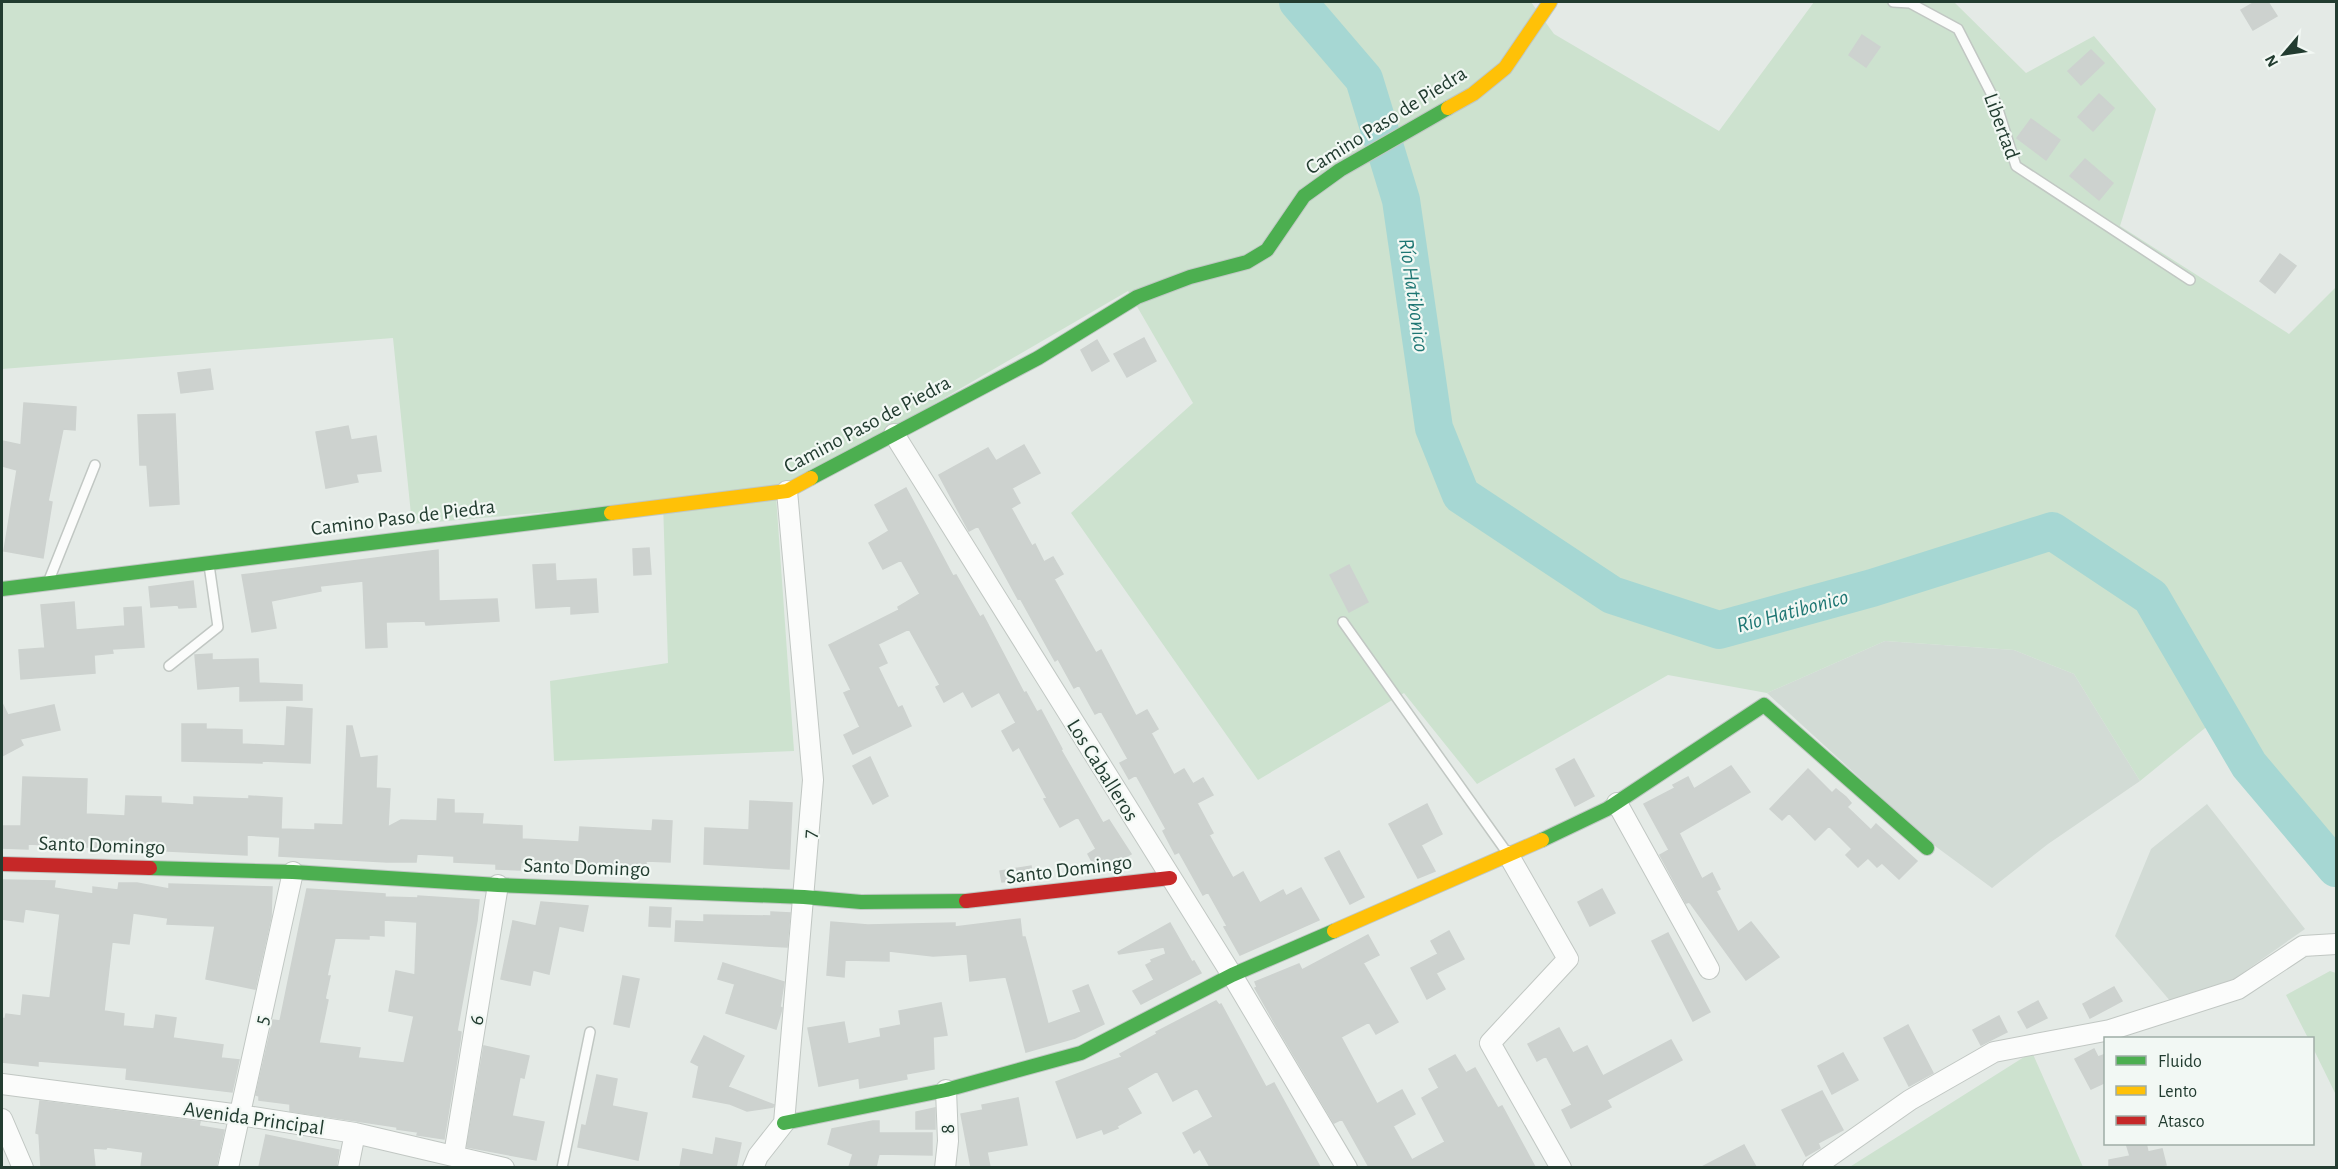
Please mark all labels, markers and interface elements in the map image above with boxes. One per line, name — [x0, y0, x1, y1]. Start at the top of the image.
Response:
north arrow — [2254, 24, 2314, 84]
text: N — [2262, 52, 2281, 70]
street label: Camino Paso de Piedra — [1302, 62, 1471, 178]
street label: Libertad — [1980, 90, 2023, 162]
water label: Río Hatibonico — [1395, 237, 1433, 353]
street label: Camino Paso de Piedra — [780, 372, 954, 477]
street label: Camino Paso de Piedra — [310, 496, 497, 539]
water label: Río Hatibonico — [1734, 586, 1850, 636]
street label: Los Caballeros — [1063, 716, 1142, 825]
street label: 7 — [799, 829, 820, 839]
street label: Santo Domingo — [38, 833, 166, 858]
street label: Santo Domingo — [1005, 851, 1133, 888]
street label: Santo Domingo — [523, 855, 651, 880]
street label: 5 — [250, 1014, 273, 1027]
street label: 6 — [465, 1014, 488, 1027]
legend — [2104, 1037, 2314, 1145]
text: Fluido — [2158, 1053, 2202, 1071]
text: Lento — [2158, 1083, 2197, 1101]
street label: Avenida Principal — [182, 1098, 326, 1139]
text: Atasco — [2158, 1113, 2205, 1131]
street label: 8 — [937, 1124, 958, 1134]

